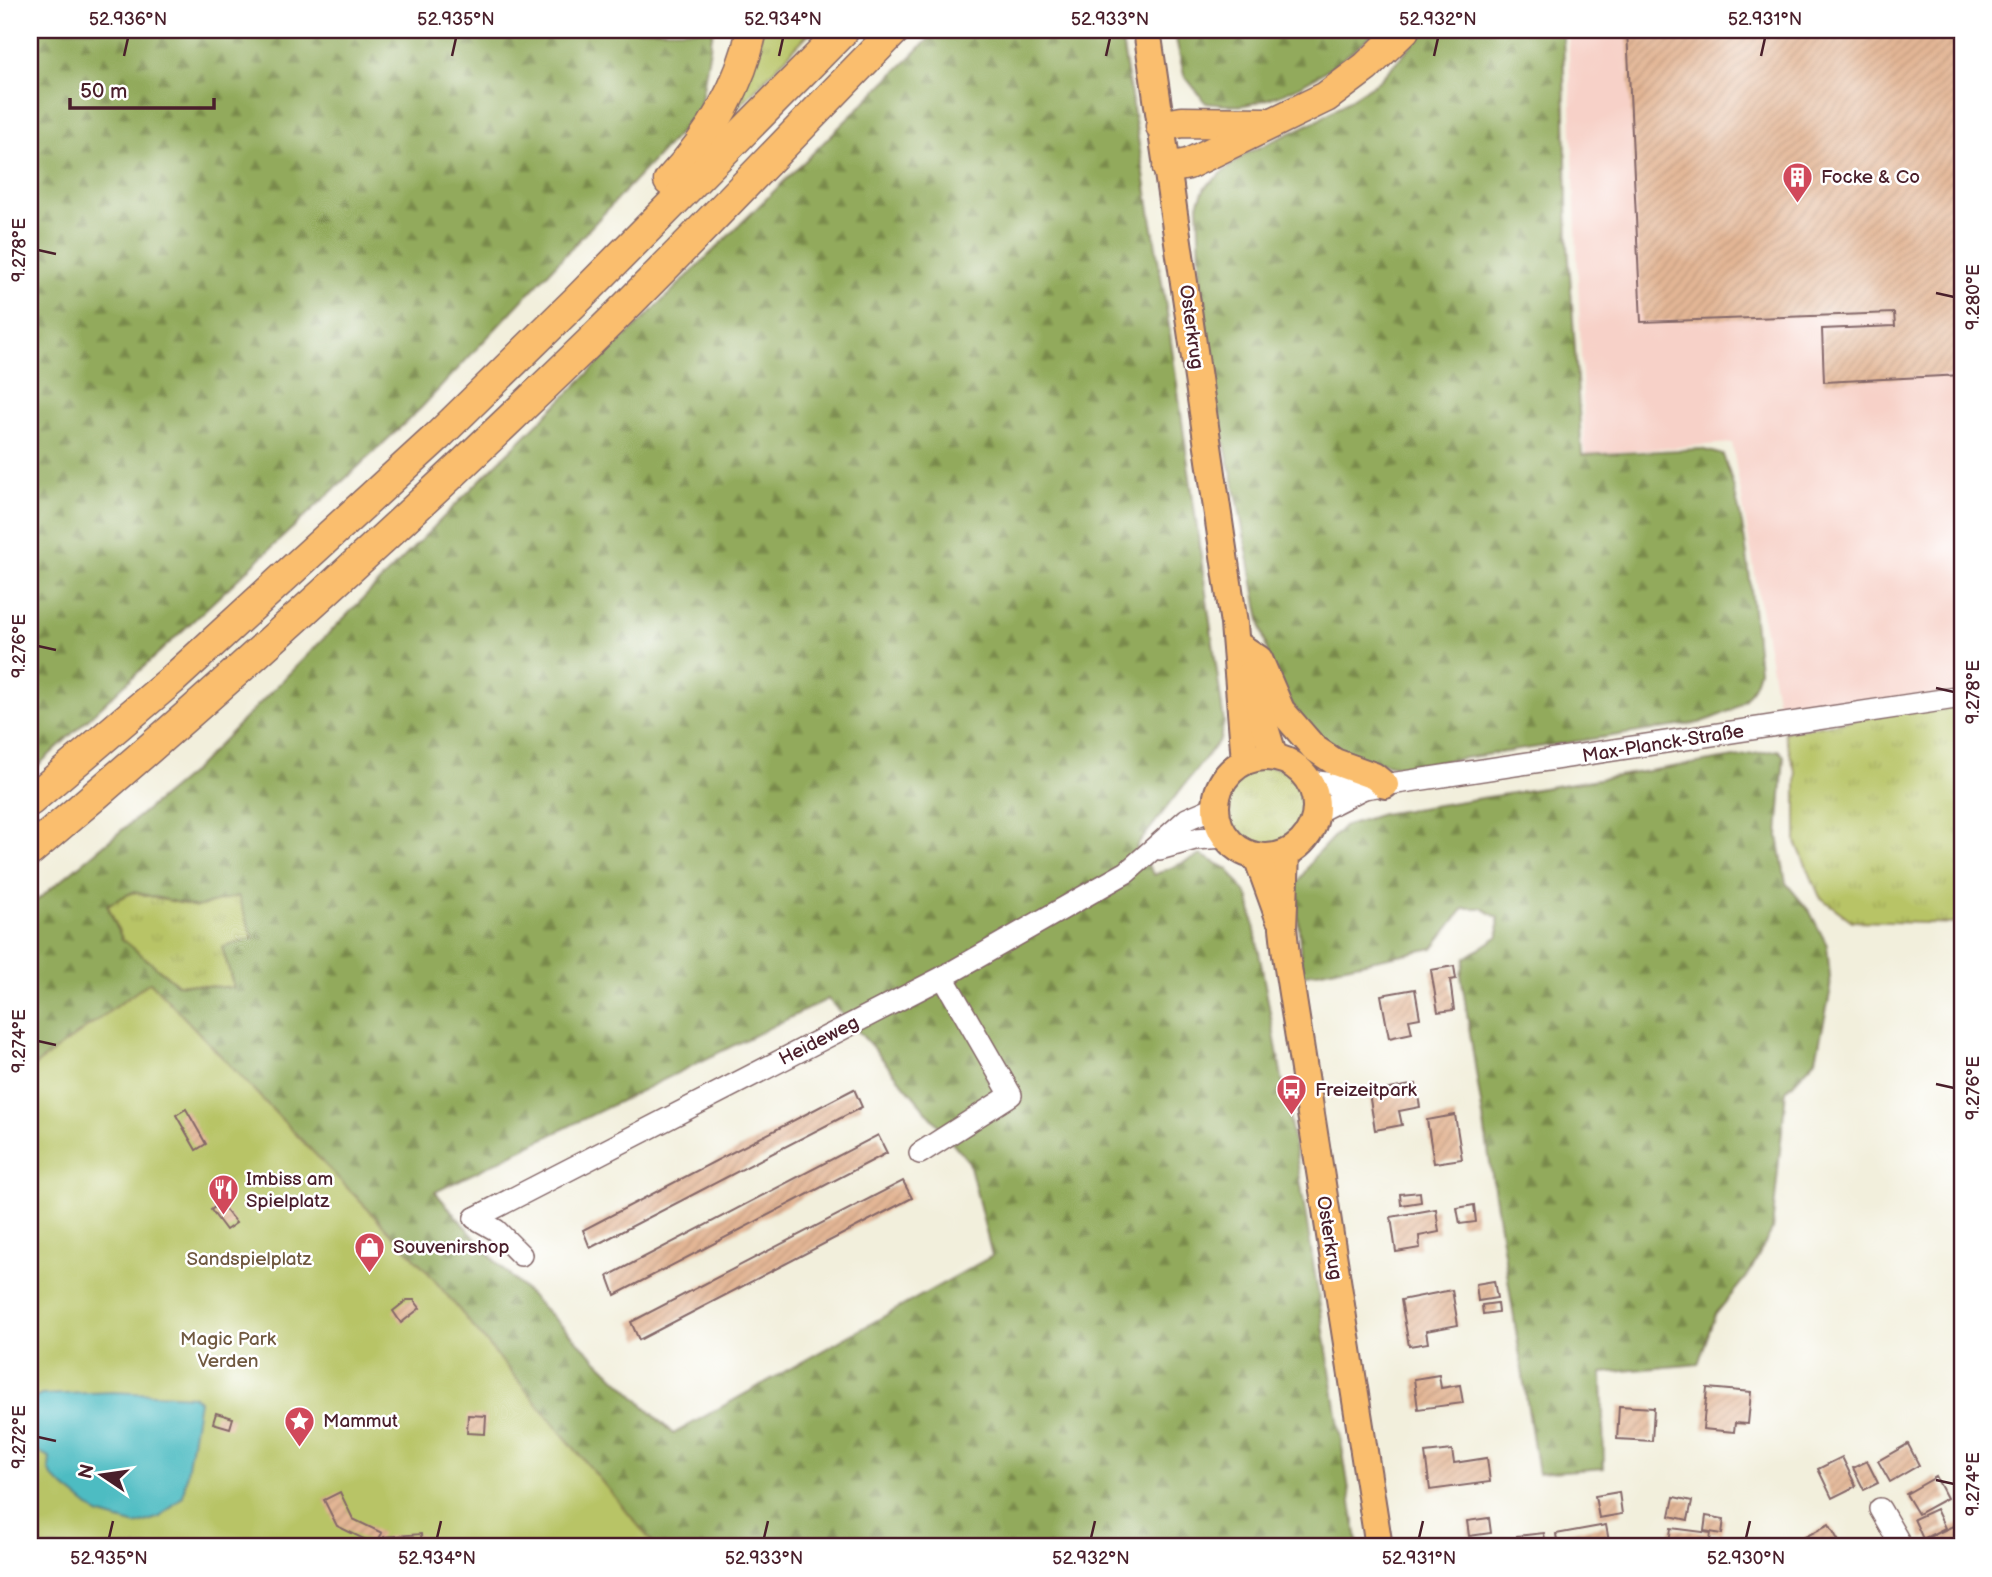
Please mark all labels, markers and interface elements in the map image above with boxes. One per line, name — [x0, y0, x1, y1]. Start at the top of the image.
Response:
text: 52.936°N — [89, 9, 167, 30]
text: 52.935°N — [417, 9, 495, 30]
text: 52.934°N — [744, 9, 822, 30]
text: 52.933°N — [1071, 9, 1149, 30]
text: 52.932°N — [1399, 9, 1477, 30]
text: 52.931°N — [1728, 9, 1802, 30]
scale bar — [70, 66, 214, 110]
text: 50 m — [80, 79, 127, 104]
building icon: Focke & Co — [1781, 160, 1815, 204]
place label: Focke & Co — [1821, 166, 1920, 189]
text: 9.278°E — [9, 218, 30, 282]
text: 9.280°E — [1963, 264, 1984, 330]
street label: Osterkrug — [1174, 283, 1208, 371]
text: 9.276°E — [9, 614, 30, 678]
text: 9.278°E — [1963, 660, 1984, 724]
street label: Max-Planck-Straße — [1581, 720, 1745, 768]
text: 9.274°E — [9, 1009, 30, 1073]
street label: Heideweg — [775, 1011, 863, 1071]
text: 9.276°E — [1963, 1056, 1984, 1120]
bus stop icon: Freizeitpark — [1275, 1073, 1309, 1117]
place label: Freizeitpark — [1315, 1079, 1417, 1102]
place label: Imbiss am Spielplatz — [246, 1168, 333, 1213]
restaurant icon: Imbiss am Spielplatz — [206, 1173, 240, 1217]
street label: Osterkrug — [1311, 1194, 1347, 1282]
shop icon: Souvenirshop — [353, 1230, 387, 1274]
place label: Souvenirshop — [393, 1236, 510, 1259]
park label: Sandspielplatz — [186, 1248, 312, 1271]
park label: Magic Park Verden — [180, 1328, 277, 1373]
place icon: Mammut — [283, 1404, 317, 1448]
text: 9.272°E — [9, 1405, 30, 1469]
place label: Mammut — [323, 1410, 398, 1433]
north arrow — [66, 1440, 136, 1510]
text: 9.274°E — [1963, 1452, 1984, 1516]
text: N — [74, 1462, 100, 1481]
text: 52.935°N — [70, 1548, 148, 1569]
text: 52.934°N — [398, 1548, 476, 1569]
text: 52.933°N — [725, 1548, 803, 1569]
text: 52.932°N — [1052, 1548, 1130, 1569]
text: 52.931°N — [1382, 1548, 1456, 1569]
text: 52.930°N — [1707, 1548, 1785, 1569]

